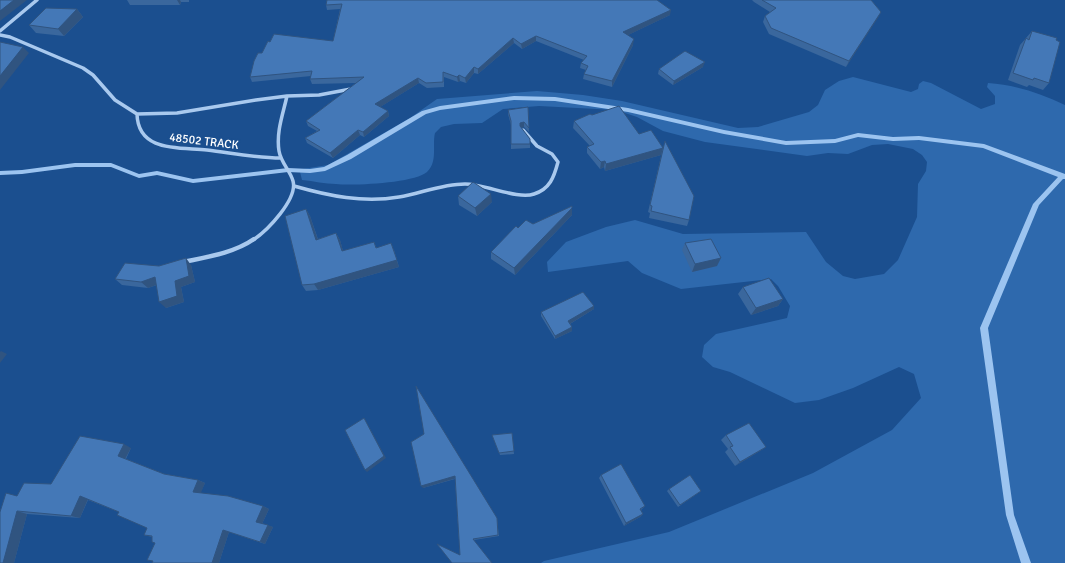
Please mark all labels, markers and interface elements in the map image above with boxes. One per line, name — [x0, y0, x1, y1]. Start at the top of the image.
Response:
street label: 48502 TRACK — [168, 130, 239, 153]

